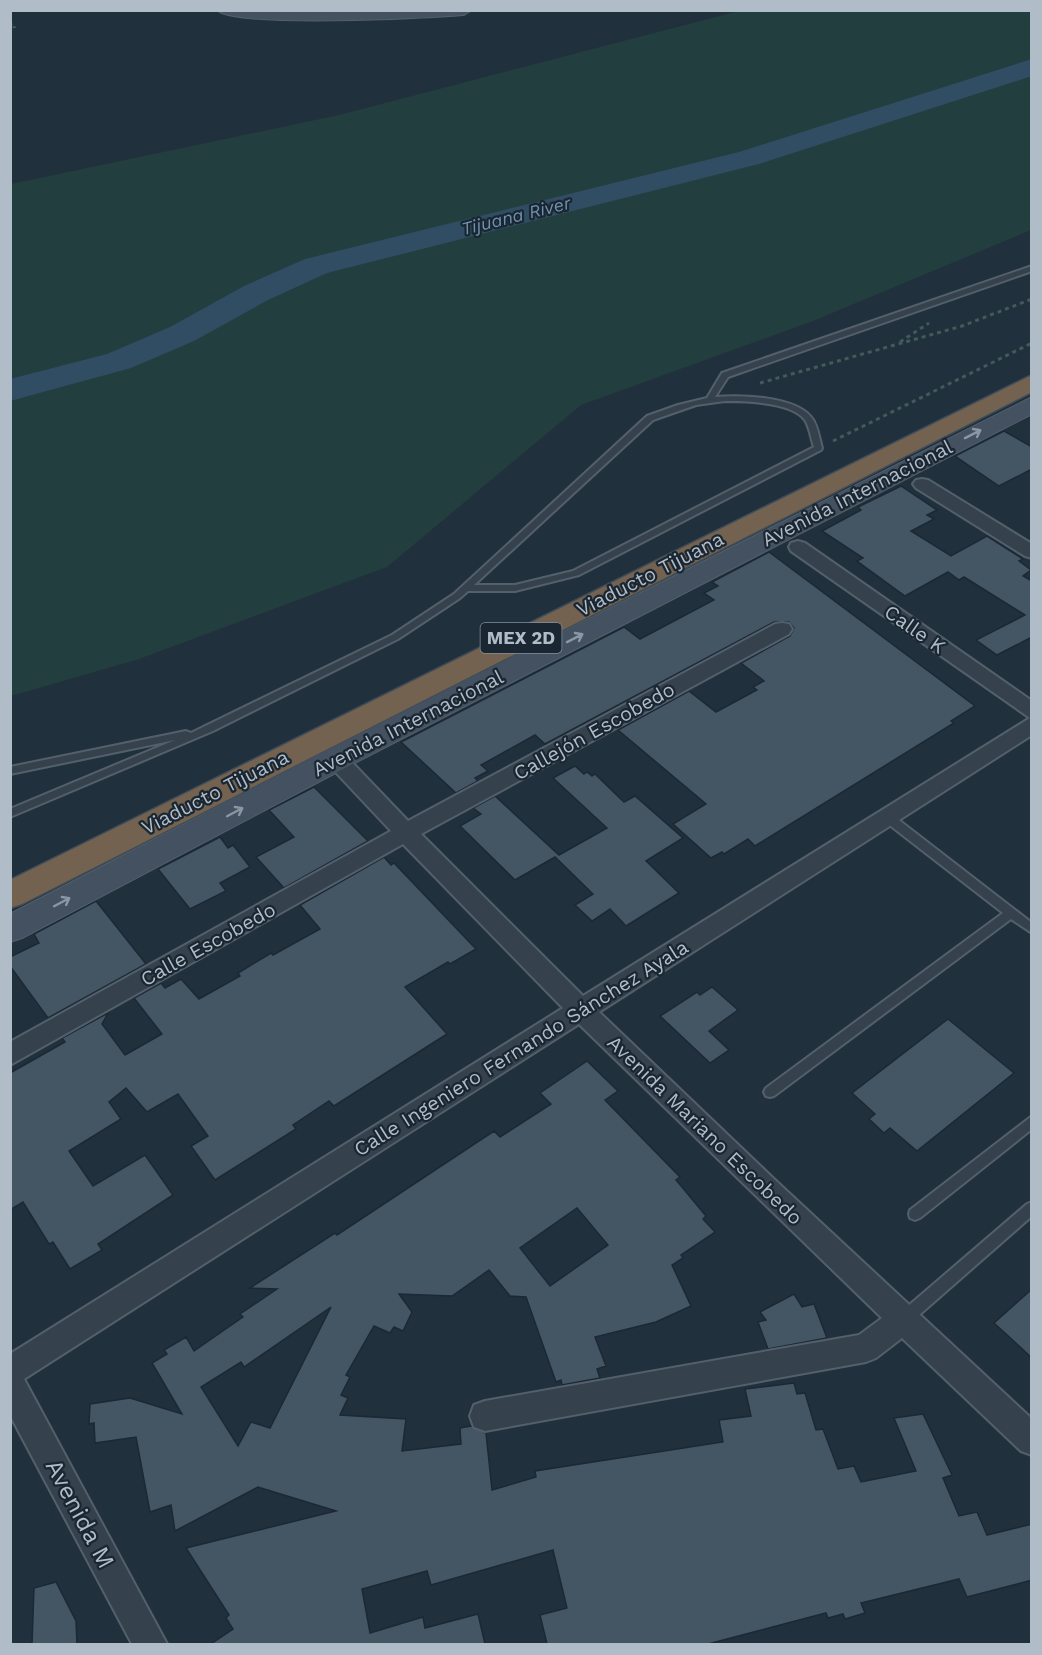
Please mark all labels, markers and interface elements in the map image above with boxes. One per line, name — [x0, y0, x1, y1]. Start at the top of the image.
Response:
water label: Tijuana River — [459, 192, 574, 239]
one-way arrow — [964, 427, 982, 439]
street label: Avenida Internacional — [758, 435, 956, 551]
street label: Viaducto Tijuana — [572, 527, 728, 621]
street label: Calle K — [880, 599, 950, 659]
road number: MEX 2D — [480, 623, 562, 653]
one-way arrow — [566, 631, 584, 643]
street label: Avenida Internacional — [309, 665, 507, 781]
street label: Callejón Escobedo — [509, 677, 679, 785]
street label: Viaducto Tijuana — [137, 745, 293, 839]
one-way arrow — [226, 806, 243, 818]
one-way arrow — [53, 896, 71, 907]
street label: Calle Escobedo — [136, 897, 280, 991]
street label: Calle Ingeniero Fernando Sánchez Ayala — [350, 935, 692, 1161]
street label: Avenida Mariano Escobedo — [602, 1030, 808, 1230]
street label: Avenida M — [40, 1455, 120, 1573]

